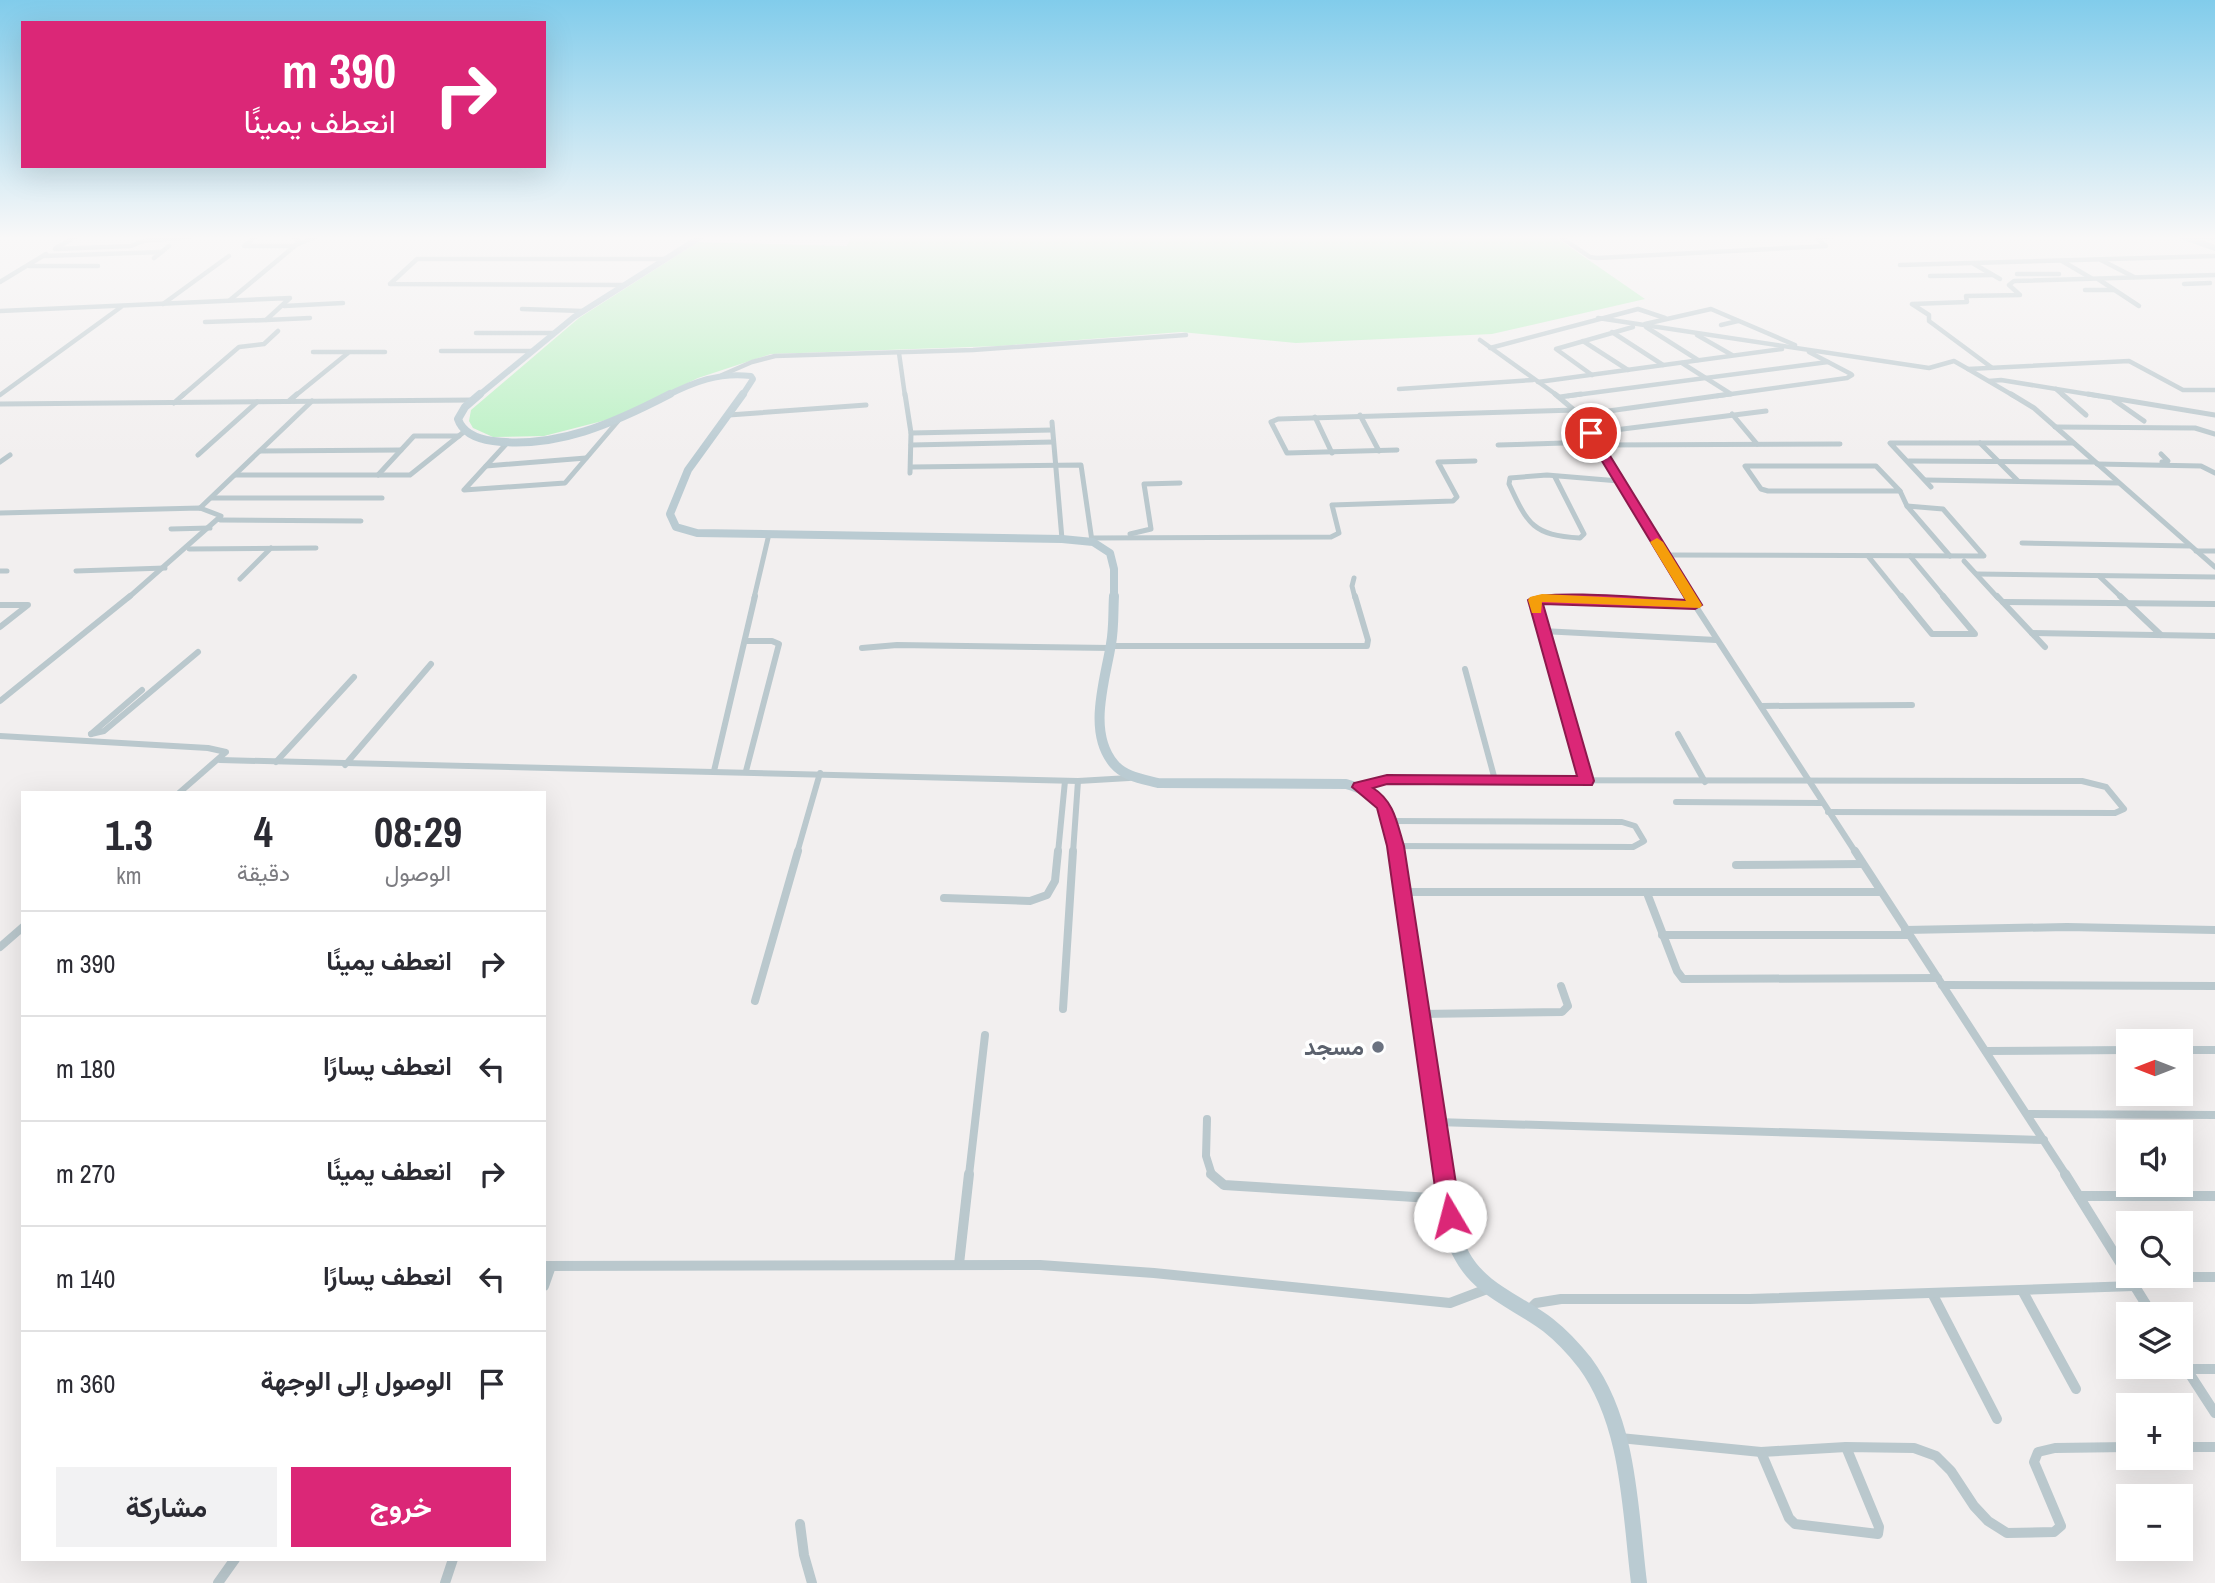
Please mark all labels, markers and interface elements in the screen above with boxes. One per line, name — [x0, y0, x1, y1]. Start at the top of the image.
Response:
text: 390 m — [282, 37, 396, 103]
icon: right — [420, 49, 511, 140]
text: انعطف يمينًا — [243, 100, 396, 143]
pin — [1561, 403, 1621, 463]
icon: arrive — [1572, 414, 1610, 452]
text: 4 — [254, 804, 273, 860]
text: 08:29 — [374, 804, 462, 860]
text: 1.3 — [105, 807, 153, 863]
text: دقيقة — [237, 857, 290, 888]
text: الوصول — [385, 857, 451, 888]
text: km — [116, 860, 142, 891]
text: انعطف يمينًا — [326, 943, 452, 978]
icon: right — [473, 945, 511, 983]
text: 390 m — [56, 946, 115, 981]
north arrow — [2116, 1029, 2193, 1106]
map controls — [2116, 1029, 2193, 1561]
place label: مسجد — [1304, 1031, 1364, 1062]
marker: مسجد — [1370, 1039, 1386, 1055]
text: انعطف يسارًا — [323, 1048, 452, 1083]
icon: left — [473, 1050, 511, 1088]
text: 180 m — [56, 1051, 115, 1086]
button: sound — [2116, 1120, 2193, 1197]
text: انعطف يمينًا — [326, 1153, 452, 1188]
icon: right — [473, 1155, 511, 1193]
text: 270 m — [56, 1156, 115, 1191]
position arrow — [1413, 1179, 1487, 1253]
button: search — [2116, 1211, 2193, 1288]
text: انعطف يسارًا — [323, 1258, 452, 1293]
icon: left — [473, 1260, 511, 1298]
text: 140 m — [56, 1261, 115, 1296]
button: layers — [2116, 1302, 2193, 1379]
text: الوصول إلى الوجهة — [260, 1363, 452, 1398]
icon: arrive — [473, 1365, 511, 1403]
text: 360 m — [56, 1366, 115, 1401]
button: + — [2116, 1393, 2193, 1470]
button: مشاركة — [56, 1467, 277, 1547]
button: خروج — [291, 1467, 511, 1547]
button: − — [2116, 1484, 2193, 1561]

